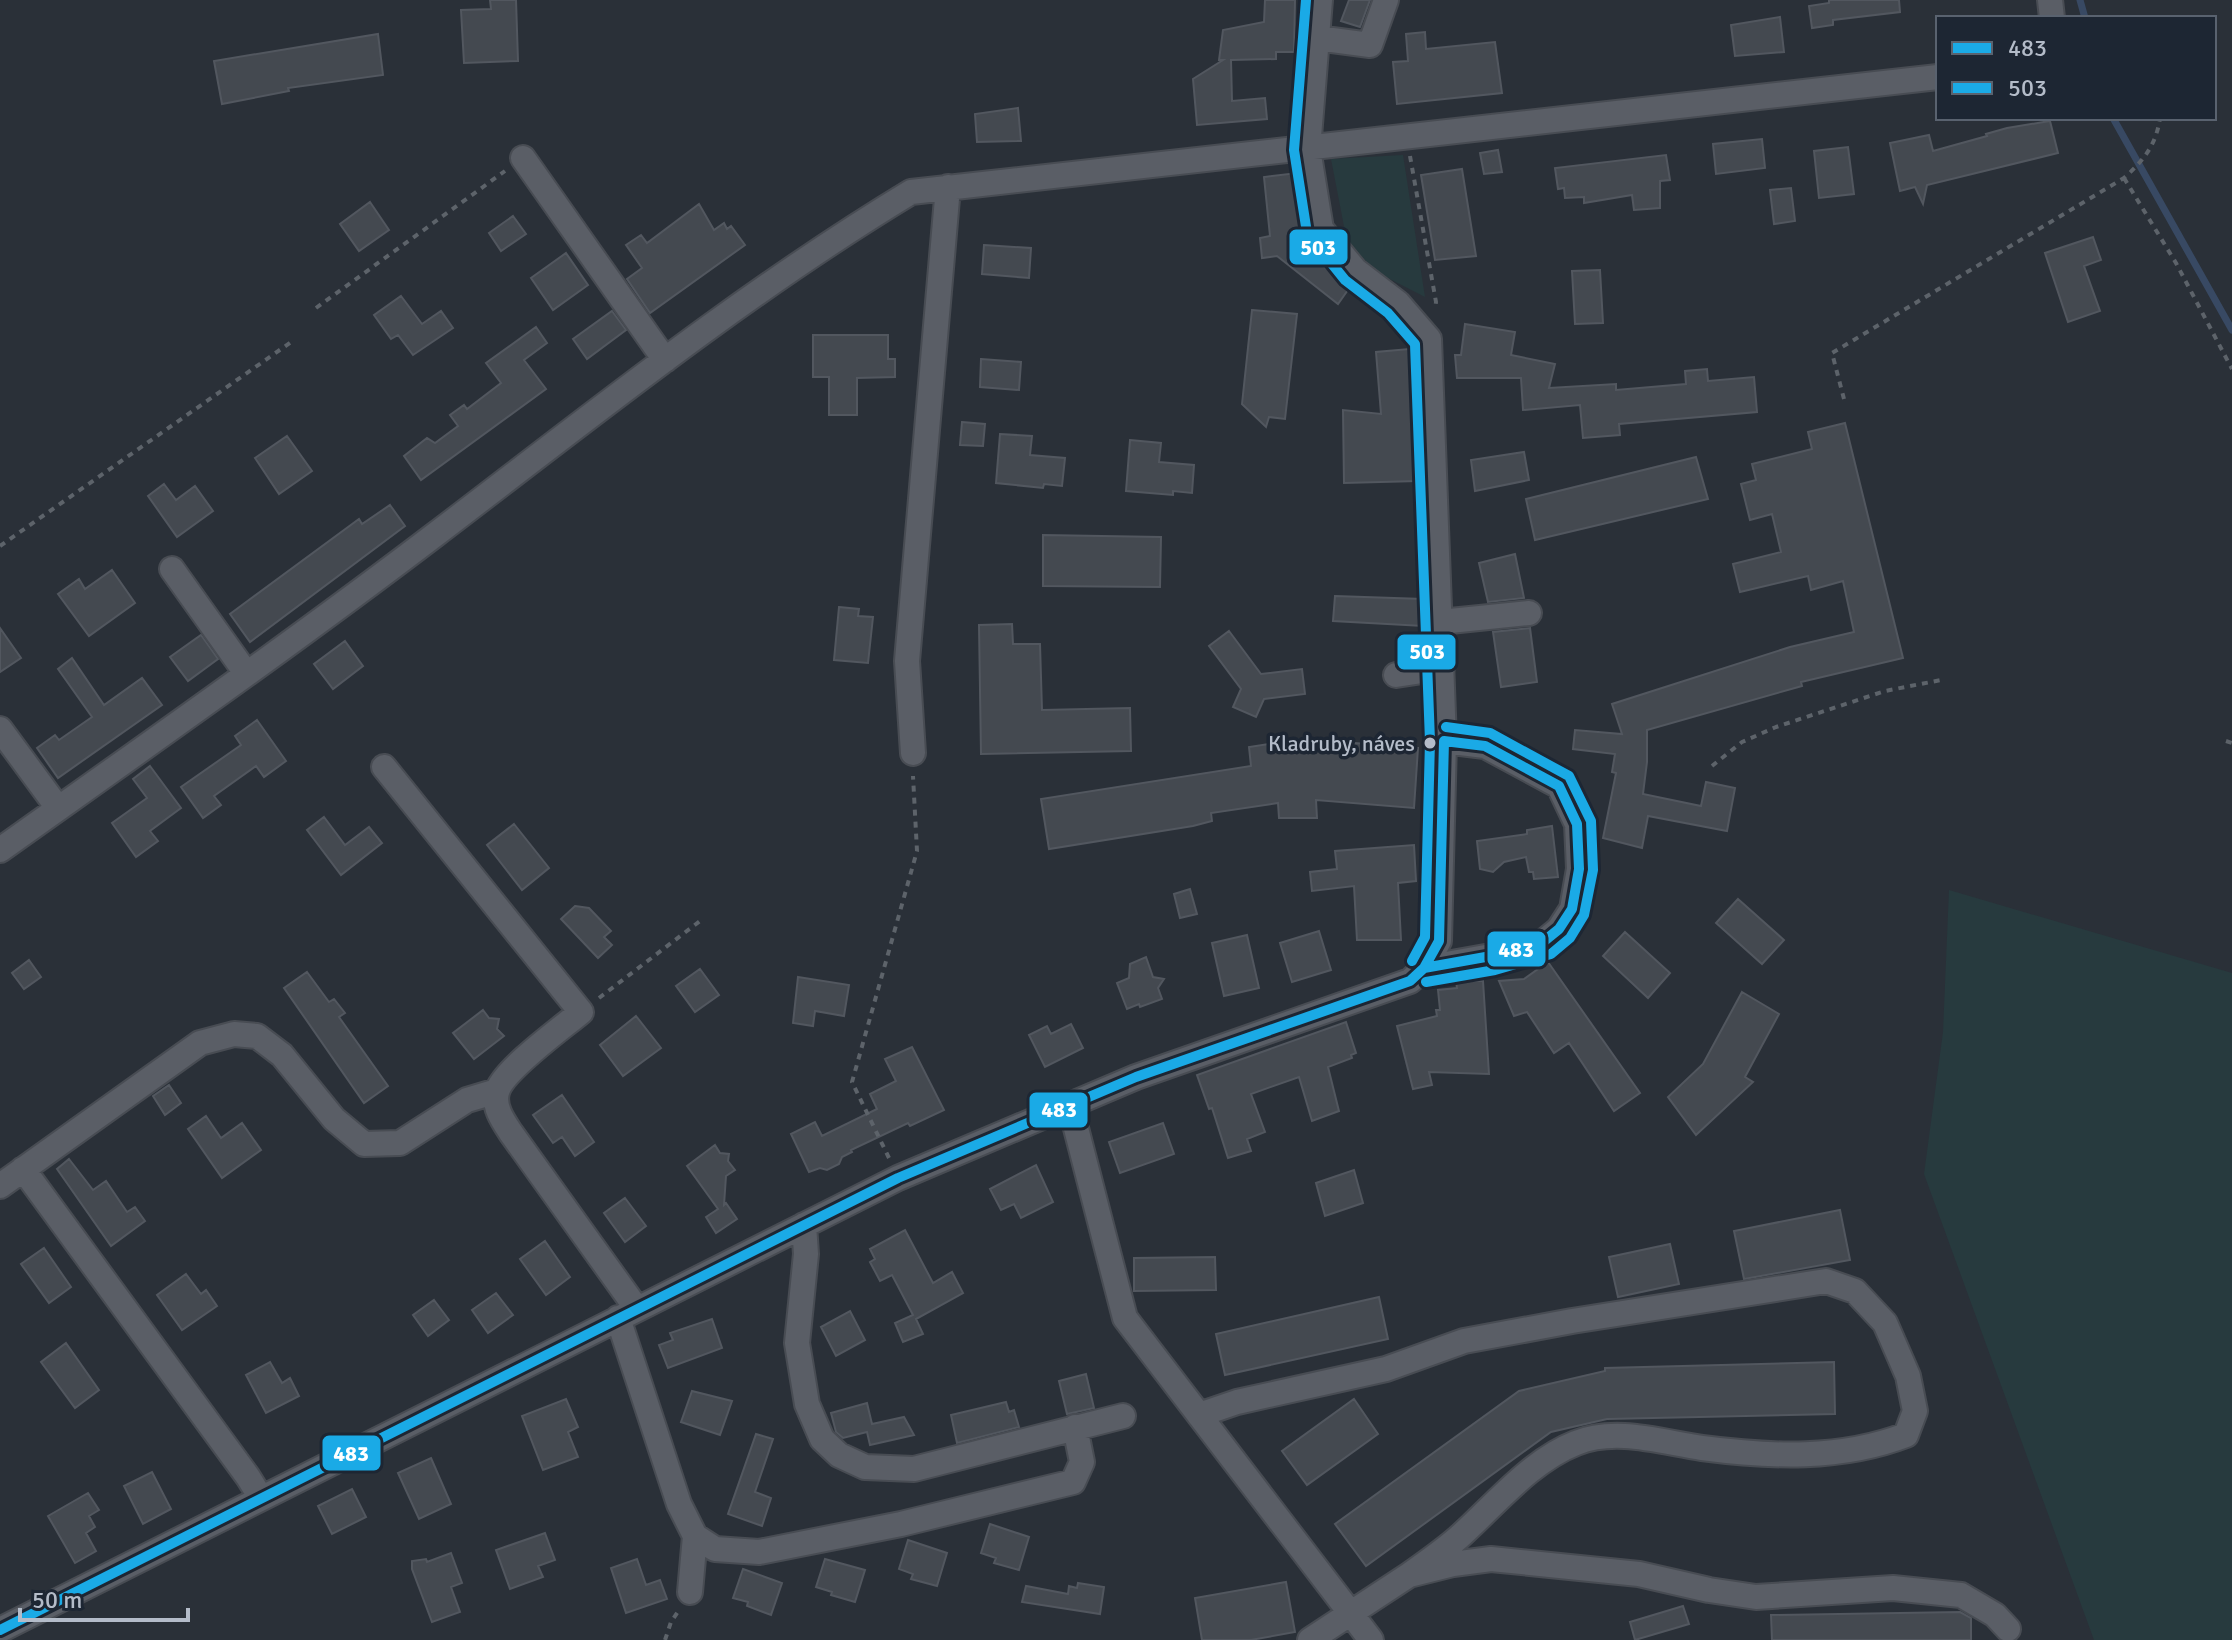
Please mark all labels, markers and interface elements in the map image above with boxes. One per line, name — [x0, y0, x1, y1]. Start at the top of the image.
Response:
legend — [1936, 16, 2216, 120]
text: 483 — [2008, 33, 2047, 63]
text: 503 — [2008, 73, 2047, 103]
line badge: 503 — [1288, 228, 1349, 266]
text: 503 — [1300, 234, 1336, 261]
line badge: 503 — [1396, 633, 1457, 671]
text: 503 — [1409, 638, 1445, 665]
place label: Kladruby, náves — [1268, 730, 1415, 757]
marker: Kladruby, náves — [1422, 735, 1438, 751]
line badge: 483 — [1486, 930, 1547, 968]
text: 483 — [1498, 936, 1534, 963]
line badge: 483 — [1028, 1091, 1089, 1129]
text: 483 — [1041, 1096, 1077, 1123]
line badge: 483 — [321, 1434, 382, 1472]
text: 483 — [333, 1440, 369, 1467]
scale bar — [20, 1572, 188, 1622]
text: 50 m — [32, 1585, 82, 1615]

